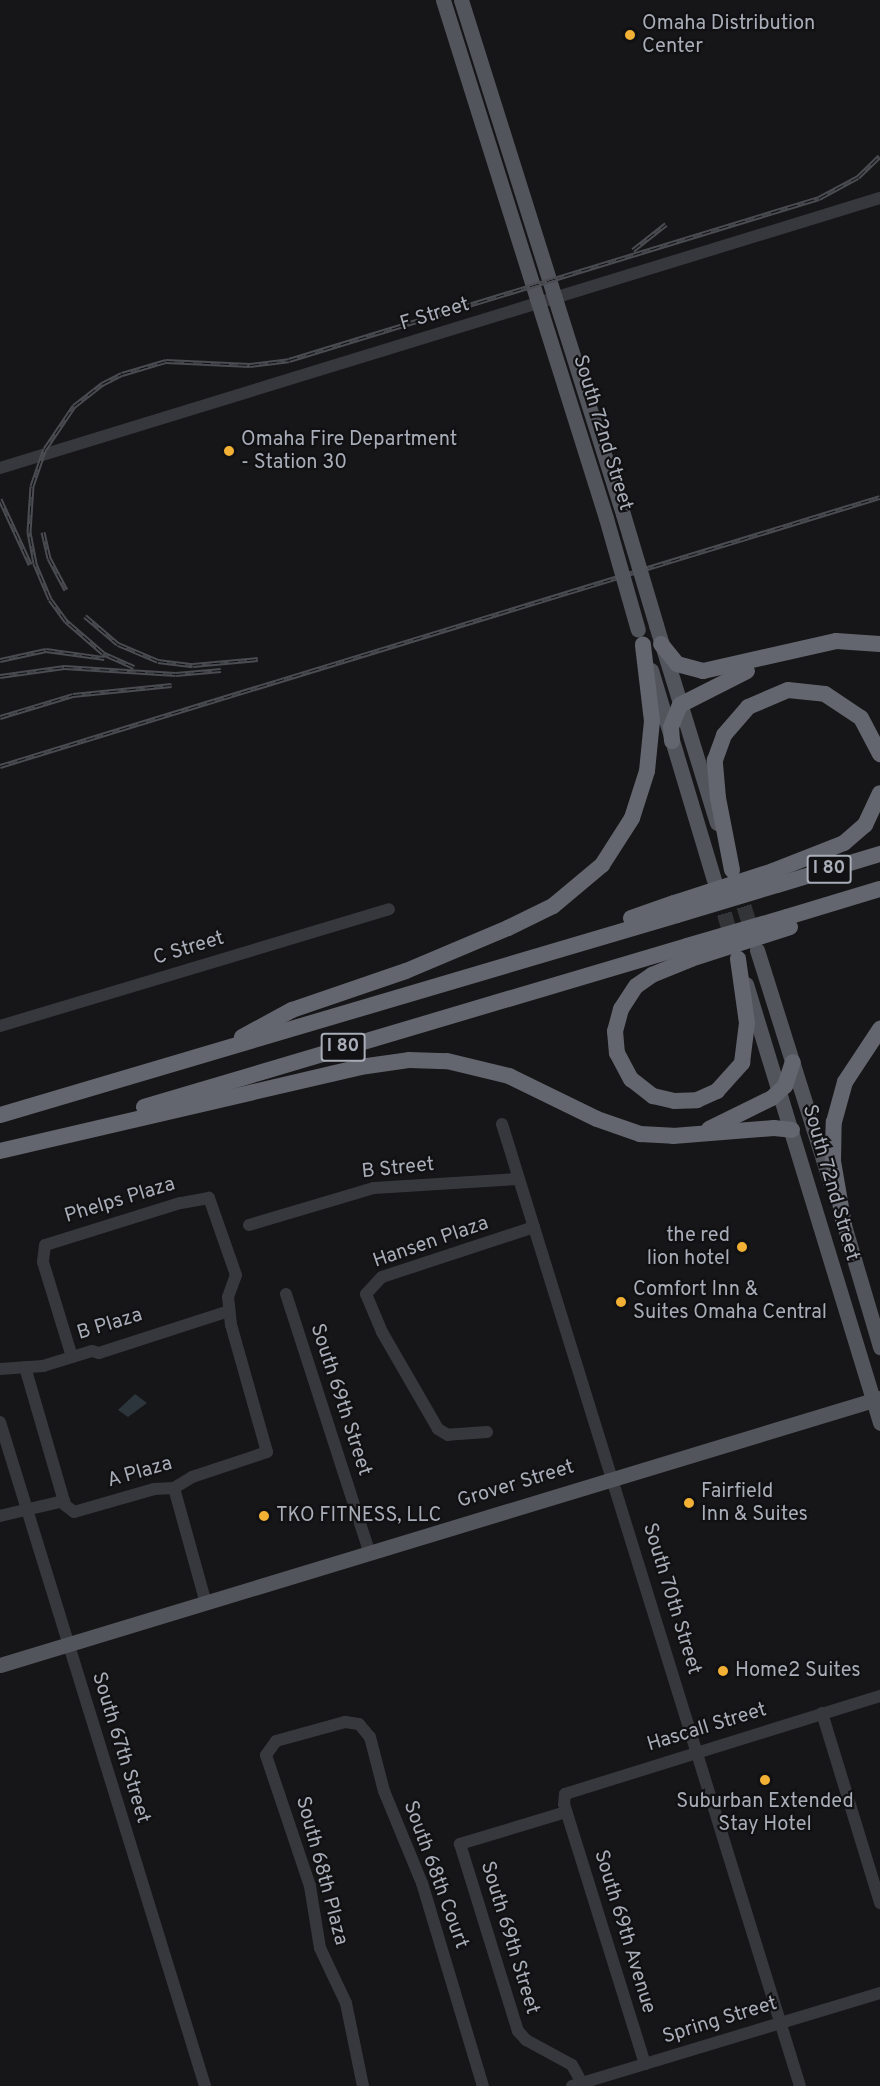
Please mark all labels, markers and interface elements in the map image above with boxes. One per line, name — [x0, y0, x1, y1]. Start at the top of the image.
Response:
place label: Omaha Distribution Center — [642, 12, 815, 59]
marker: Omaha Distribution Center — [623, 28, 637, 42]
street label: F Street — [398, 293, 472, 337]
street label: South 72nd Street — [567, 352, 637, 514]
place label: Omaha Fire Department - Station 30 — [241, 428, 457, 475]
marker: Omaha Fire Department - Station 30 — [222, 444, 236, 458]
road number: I 80 — [806, 854, 852, 884]
street label: C Street — [151, 927, 227, 971]
road number: I 80 — [320, 1032, 366, 1062]
street label: South 72nd Street — [796, 1102, 864, 1264]
street label: B Street — [361, 1153, 435, 1185]
street label: Phelps Plaza — [62, 1173, 178, 1229]
street label: Hansen Plaza — [370, 1212, 492, 1274]
place label: the red lion hotel — [647, 1224, 730, 1271]
marker: the red lion hotel — [735, 1240, 749, 1254]
place label: Comfort Inn & Suites Omaha Central — [633, 1278, 827, 1325]
marker: Comfort Inn & Suites Omaha Central — [614, 1295, 628, 1309]
street label: B Plaza — [75, 1304, 145, 1346]
street label: South 69th Street — [304, 1321, 376, 1479]
street label: A Plaza — [104, 1452, 176, 1494]
street label: Grover Street — [455, 1456, 577, 1514]
place label: Fairfield Inn & Suites — [701, 1480, 808, 1527]
marker: Fairfield Inn & Suites — [682, 1496, 696, 1510]
place label: TKO FITNESS, LLC — [276, 1504, 441, 1528]
marker: TKO FITNESS, LLC — [257, 1509, 271, 1523]
street label: South 70th Street — [636, 1520, 706, 1678]
place label: Home2 Suites — [735, 1659, 861, 1683]
marker: Home2 Suites — [716, 1664, 730, 1678]
street label: South 67th Street — [86, 1670, 154, 1826]
street label: Hascall Street — [644, 1698, 770, 1758]
marker: Suburban Extended Stay Hotel — [758, 1773, 772, 1787]
place label: Suburban Extended Stay Hotel — [676, 1790, 854, 1837]
street label: South 68th Plaza — [290, 1794, 352, 1948]
street label: South 68th Court — [397, 1798, 473, 1952]
street label: South 69th Avenue — [588, 1847, 660, 2017]
street label: South 69th Street — [474, 1859, 544, 2017]
street label: Spring Street — [660, 1992, 780, 2050]

